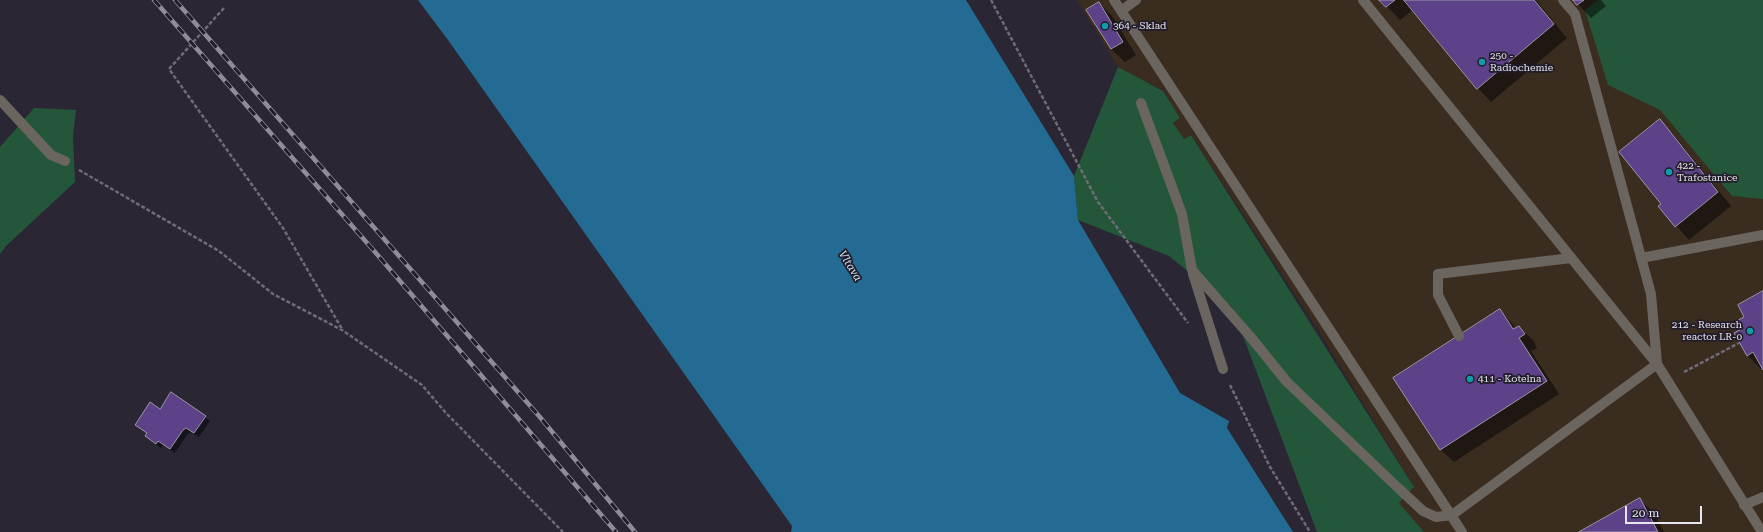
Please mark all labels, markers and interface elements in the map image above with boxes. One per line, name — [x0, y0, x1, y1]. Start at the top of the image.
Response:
place label: 364 - Sklad — [1113, 20, 1166, 32]
marker: 364 - Sklad — [1100, 21, 1110, 31]
place label: 250 - Radiochemie — [1490, 50, 1553, 74]
marker: 250 - Radiochemie — [1477, 57, 1487, 67]
place label: 422 - Trafostanice — [1677, 160, 1738, 184]
marker: 422 - Trafostanice — [1664, 167, 1674, 177]
water label: Vltava — [836, 248, 864, 284]
place label: 212 - Research reactor LR-0 — [1672, 319, 1742, 342]
marker: 212 - Research reactor LR-0 — [1745, 326, 1755, 336]
place label: 411 - Kotelna — [1478, 373, 1541, 385]
marker: 411 - Kotelna — [1465, 374, 1475, 384]
scale bar — [1627, 498, 1704, 524]
text: 20 m — [1632, 506, 1659, 520]

